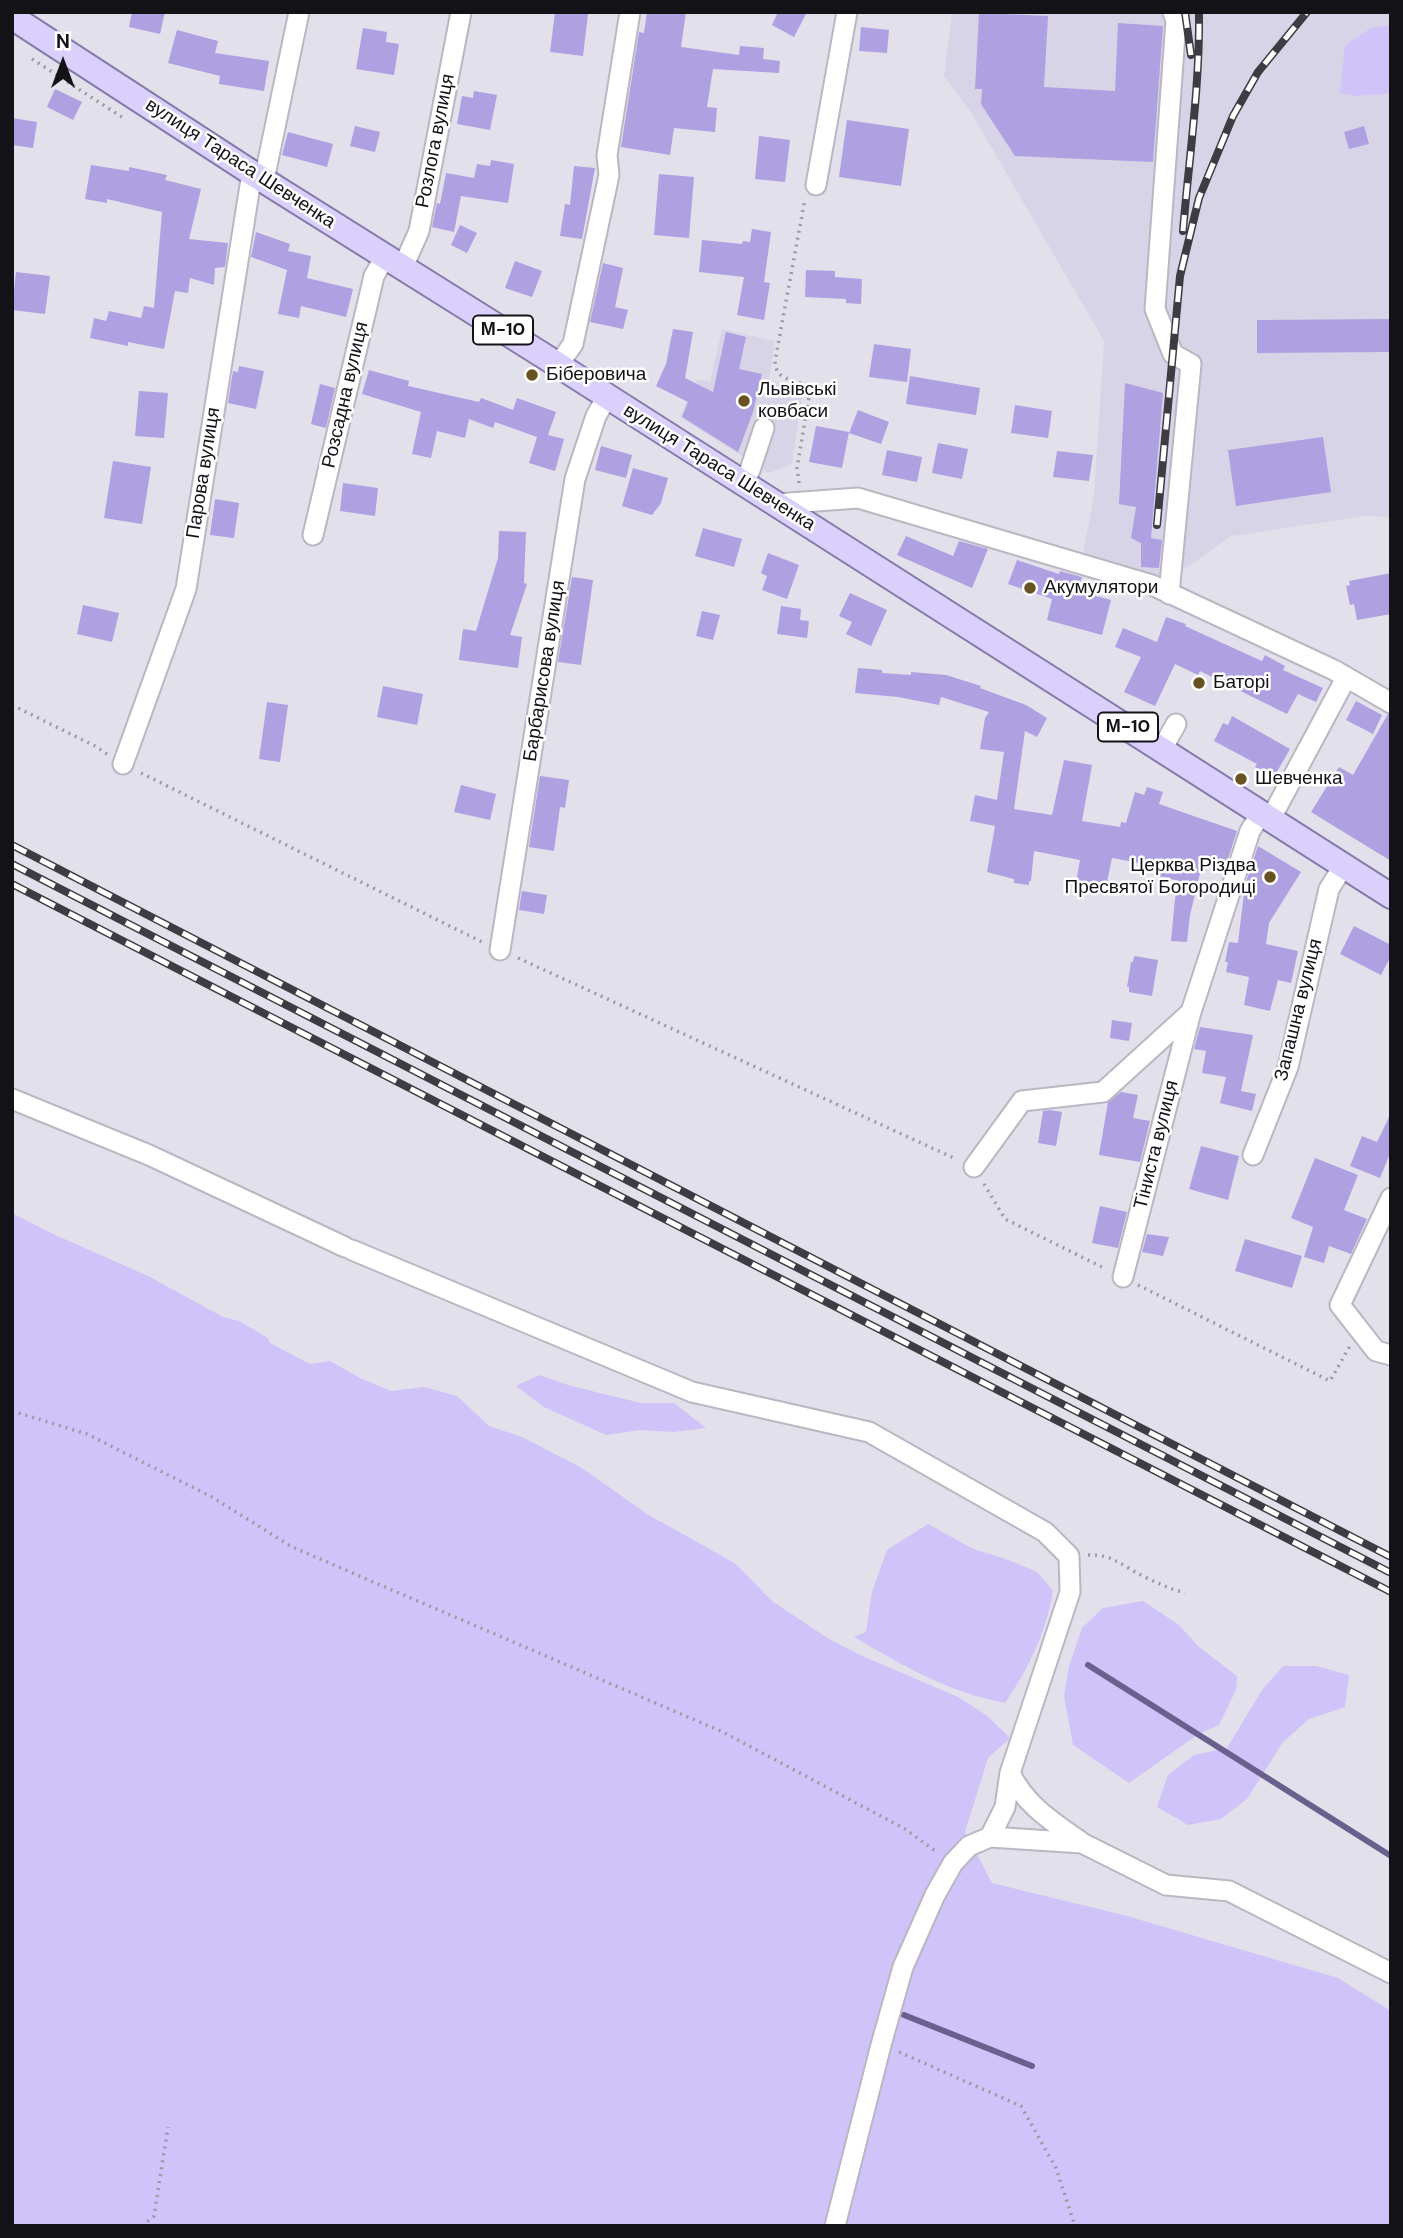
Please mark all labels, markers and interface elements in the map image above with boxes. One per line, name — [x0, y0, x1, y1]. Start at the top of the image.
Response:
north arrow — [28, 28, 98, 98]
text: N — [56, 29, 70, 54]
street label: Розлога вулиця — [412, 72, 460, 210]
street label: вулиця Тараса Шевченка — [141, 94, 339, 234]
road number: М-10 — [473, 316, 533, 344]
street label: Розсадна вулиця — [318, 320, 374, 470]
place label: Біберовича — [546, 364, 646, 386]
marker: Біберовича — [524, 367, 540, 383]
place label: Львівські ковбаси — [758, 379, 836, 423]
marker: Львівські ковбаси — [736, 393, 752, 409]
street label: вулиця Тараса Шевченка — [619, 400, 819, 536]
street label: Парова вулиця — [182, 406, 226, 540]
place label: Акумулятори — [1044, 577, 1158, 599]
street label: Барбарисова вулиця — [519, 579, 571, 763]
marker: Акумулятори — [1022, 580, 1038, 596]
place label: Баторі — [1213, 672, 1269, 694]
marker: Баторі — [1191, 675, 1207, 691]
road number: М-10 — [1098, 712, 1158, 742]
place label: Шевченка — [1255, 768, 1342, 790]
marker: Шевченка — [1233, 771, 1249, 787]
place label: Церква Різдва Пресвятої Богородиці — [1065, 855, 1256, 899]
marker: Церква Різдва Пресвятої Богородиці — [1262, 869, 1278, 885]
street label: Запашна вулиця — [1270, 936, 1328, 1084]
street label: Тіниста вулиця — [1130, 1078, 1184, 1212]

